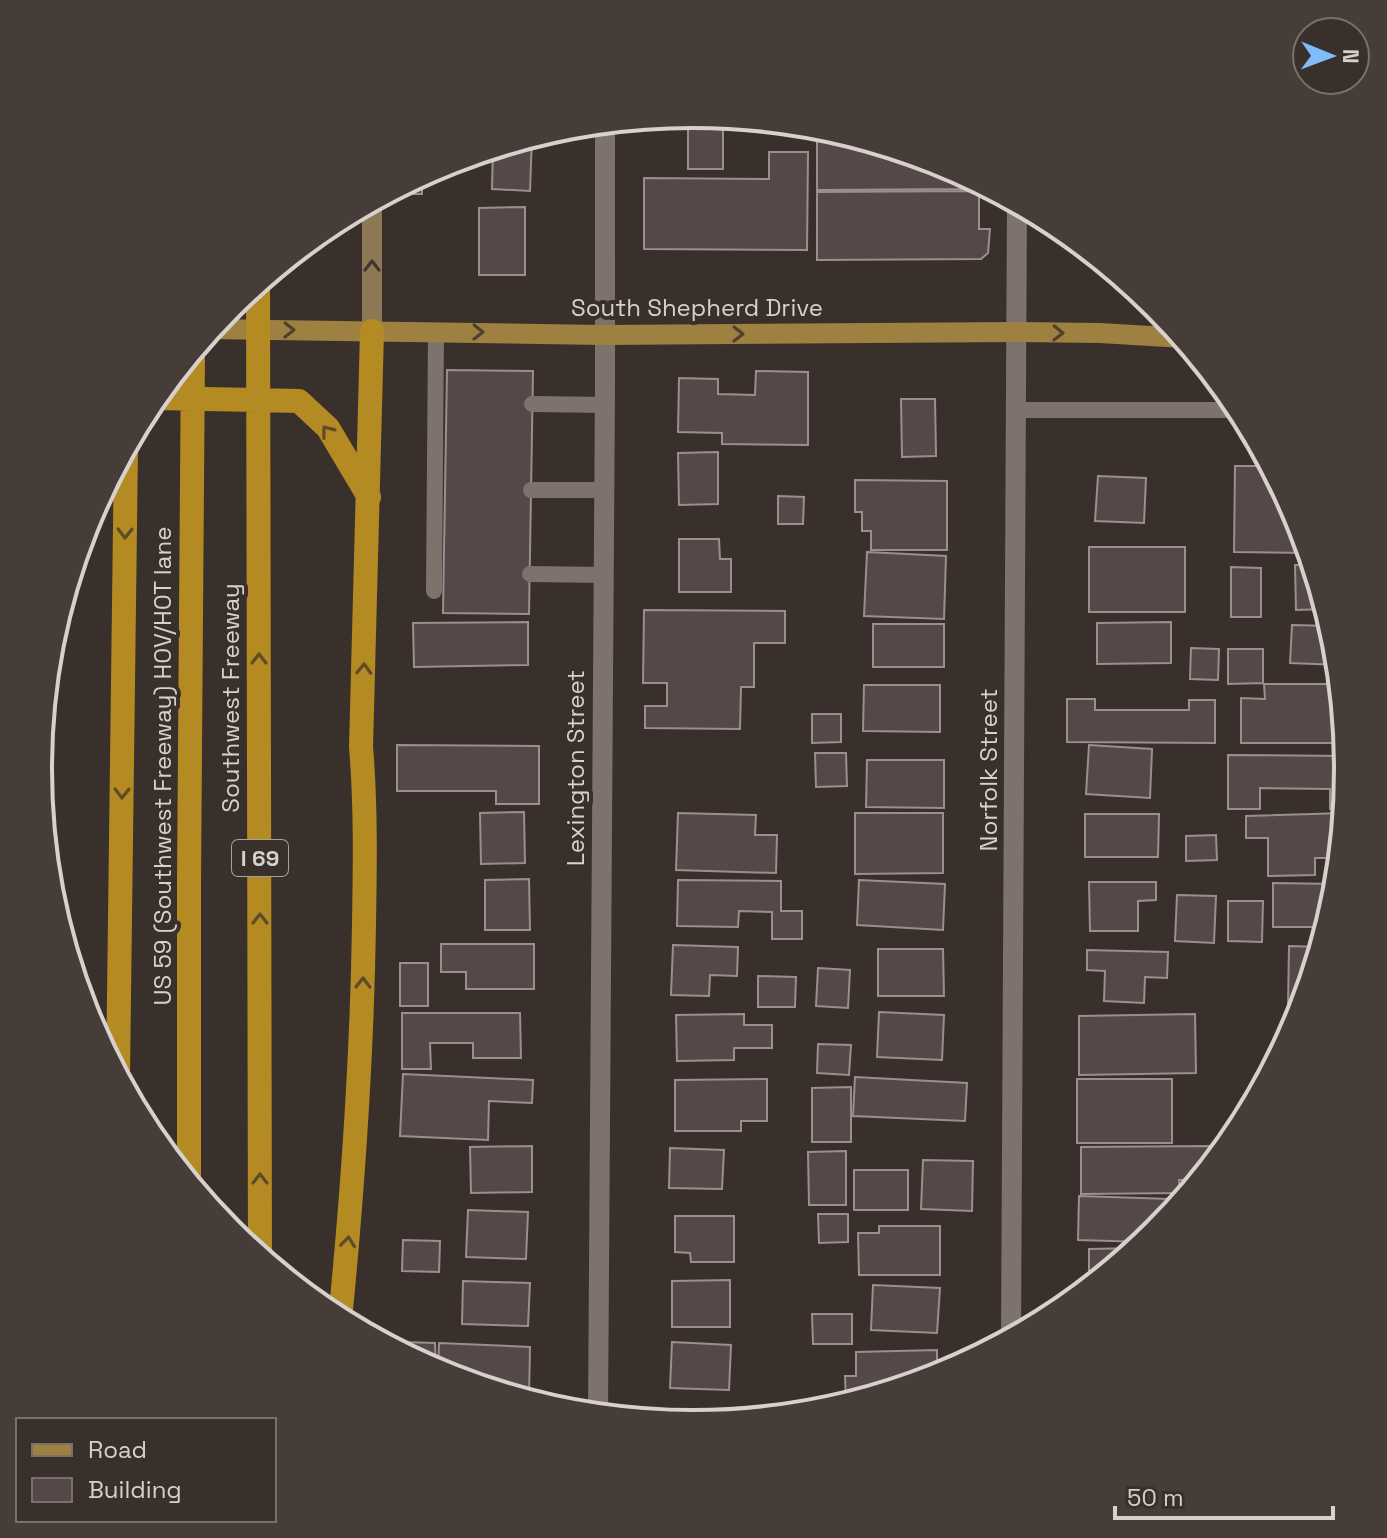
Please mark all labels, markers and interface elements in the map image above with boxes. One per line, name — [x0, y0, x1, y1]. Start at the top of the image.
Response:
north arrow — [1291, 16, 1371, 96]
text: N — [1337, 49, 1365, 64]
one-way arrow — [363, 259, 381, 272]
street label: South Shepherd Drive — [571, 292, 823, 323]
one-way arrow — [283, 321, 296, 339]
one-way arrow — [472, 324, 485, 341]
one-way arrow — [1052, 324, 1065, 342]
one-way arrow — [732, 325, 745, 343]
one-way arrow — [323, 425, 337, 440]
one-way arrow — [116, 527, 134, 540]
street label: US 59 (Southwest Freeway) HOV/HOT lane — [147, 527, 178, 1005]
street label: Southwest Freeway — [215, 583, 246, 813]
one-way arrow — [250, 652, 268, 665]
one-way arrow — [355, 662, 372, 675]
street label: Lexington Street — [560, 670, 591, 866]
street label: Norfolk Street — [973, 689, 1004, 851]
one-way arrow — [113, 787, 130, 800]
road number: I 69 — [232, 840, 288, 876]
one-way arrow — [251, 912, 269, 925]
one-way arrow — [355, 976, 372, 989]
one-way arrow — [251, 1172, 269, 1185]
one-way arrow — [339, 1235, 356, 1248]
legend — [16, 1418, 276, 1522]
text: Road — [88, 1434, 147, 1465]
scale bar — [1115, 1470, 1333, 1520]
text: Building — [88, 1474, 182, 1505]
text: 50 m — [1127, 1482, 1184, 1513]

